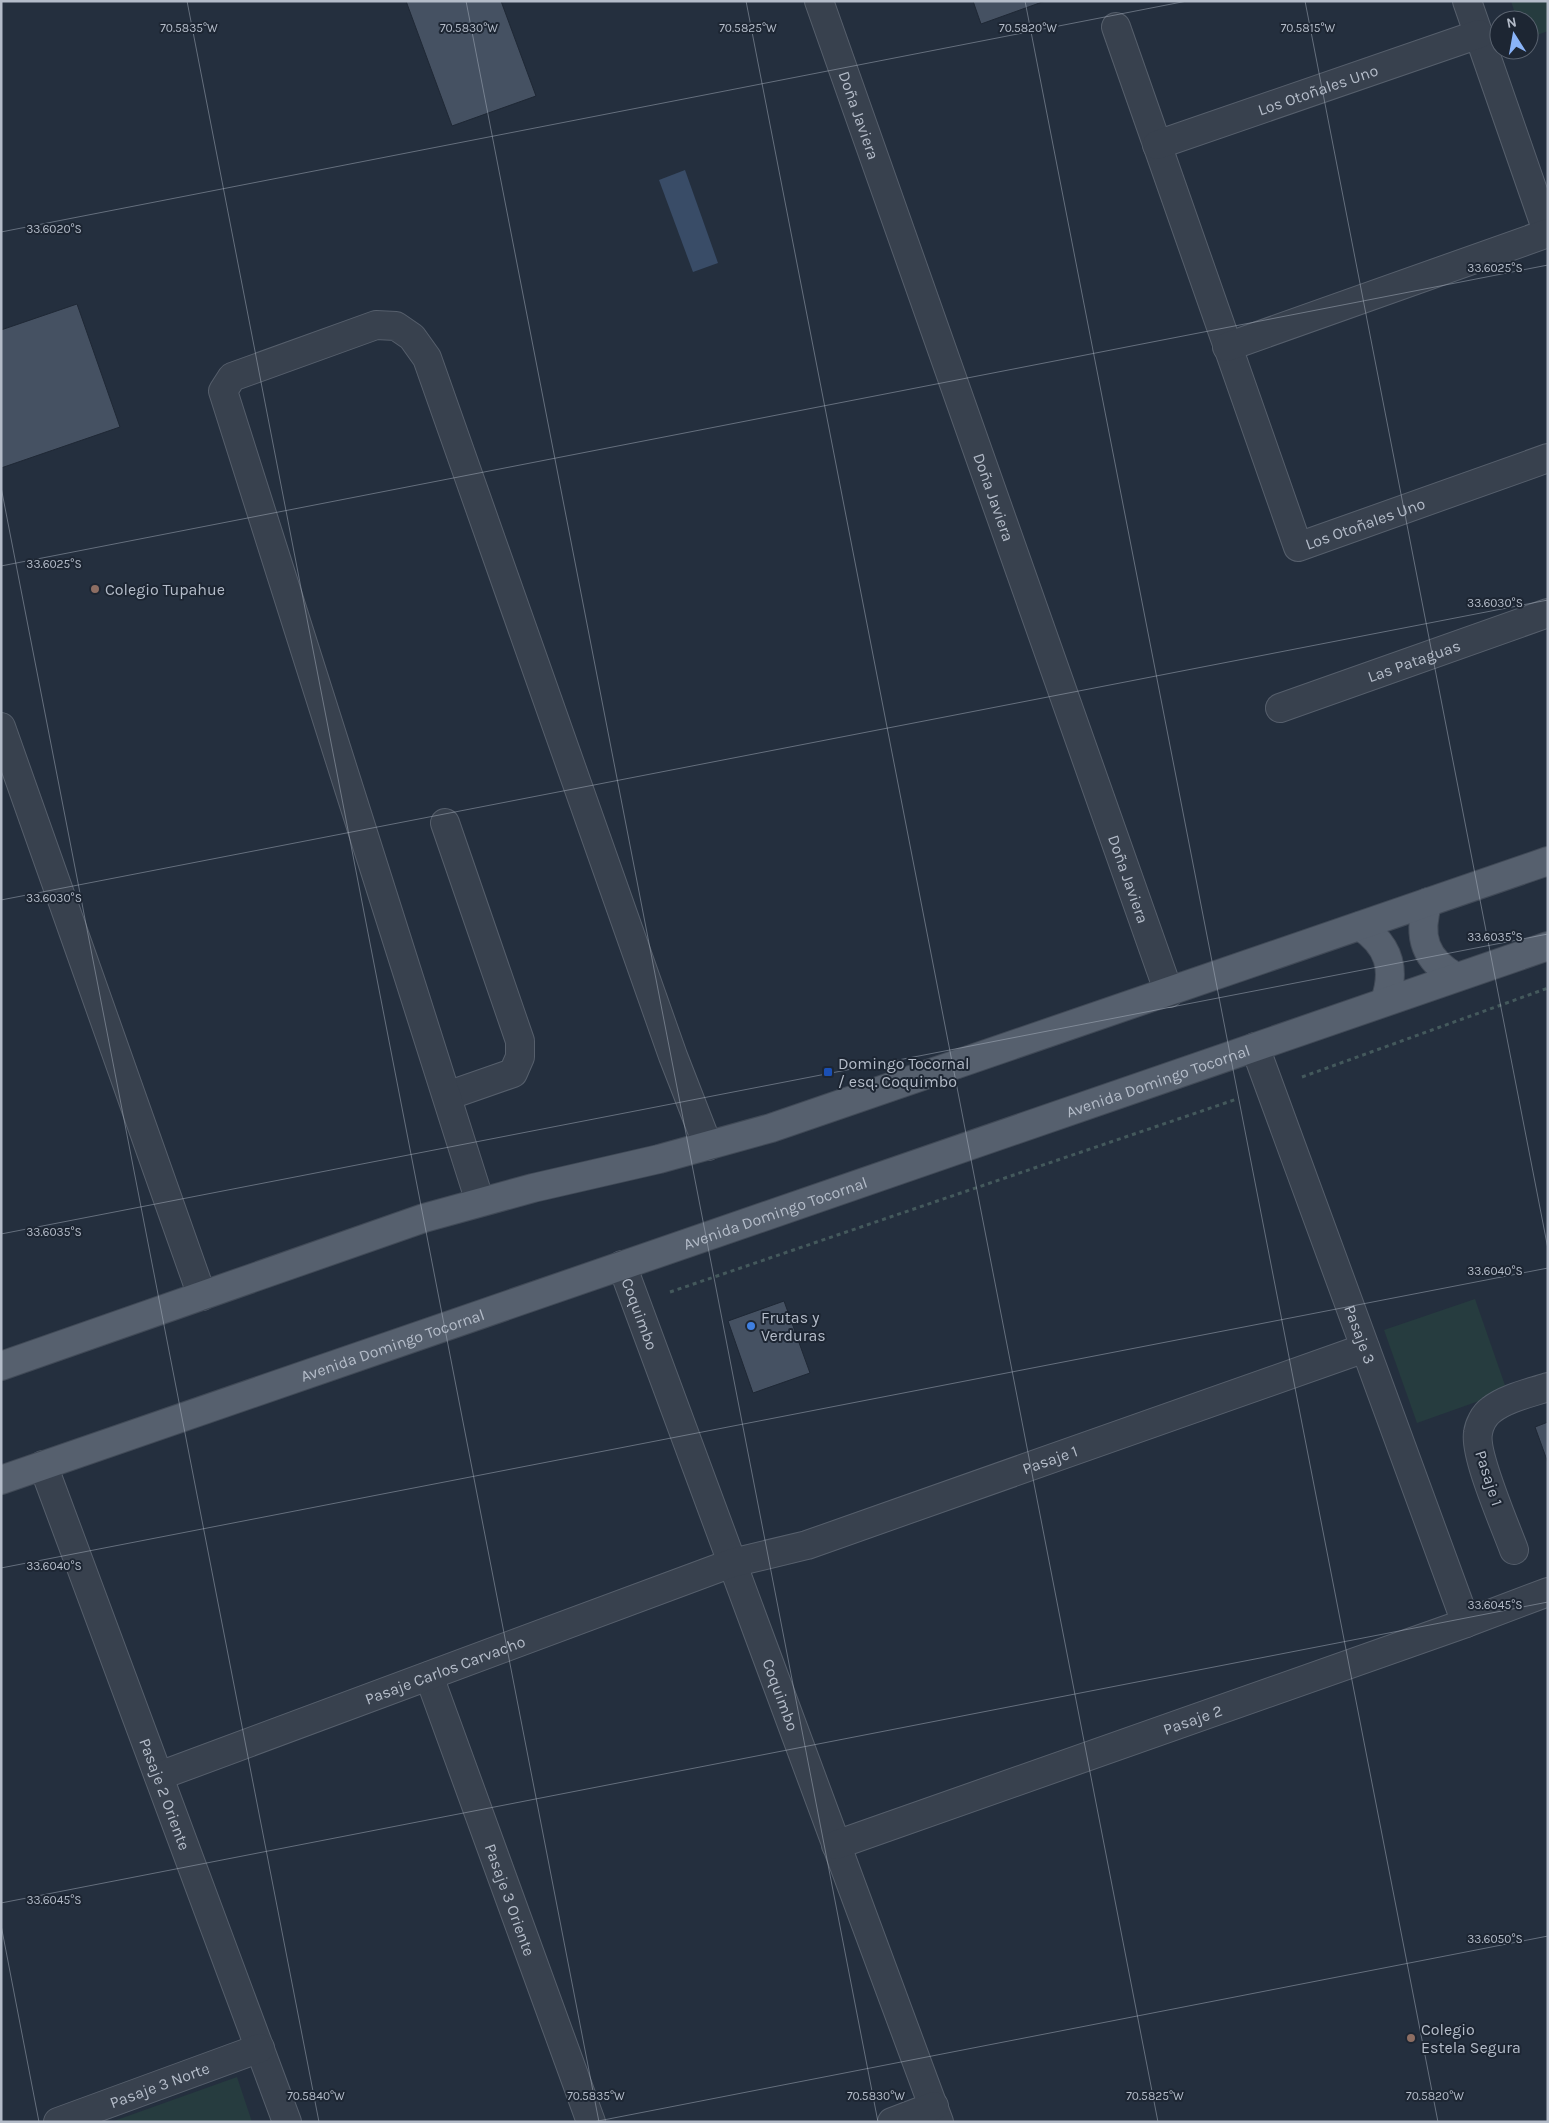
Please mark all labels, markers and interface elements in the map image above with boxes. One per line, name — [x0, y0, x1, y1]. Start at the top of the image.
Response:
north arrow — [1489, 10, 1539, 60]
text: N — [1505, 13, 1518, 32]
text: 70.5835°W — [160, 21, 218, 35]
text: 70.5830°W — [440, 21, 498, 35]
text: 70.5825°W — [719, 21, 777, 35]
text: 70.5820°W — [999, 21, 1057, 35]
text: 70.5815°W — [1281, 21, 1336, 35]
street label: Los Otoñales Uno — [1255, 60, 1380, 119]
street label: Doña Javiera — [835, 68, 884, 162]
text: 33.6020°S — [26, 222, 82, 236]
text: 33.6025°S — [1467, 261, 1523, 275]
street label: Doña Javiera — [970, 450, 1018, 544]
street label: Los Otoñales Uno — [1302, 493, 1427, 553]
text: 33.6025°S — [26, 557, 82, 571]
place label: Colegio Tupahue — [105, 580, 225, 599]
marker: Colegio Tupahue — [89, 583, 101, 595]
text: 33.6030°S — [1467, 596, 1523, 610]
street label: Las Pataguas — [1365, 635, 1463, 686]
street label: Doña Javiera — [1104, 832, 1153, 926]
text: 33.6030°S — [26, 891, 82, 905]
text: 33.6035°S — [1467, 930, 1523, 944]
street label: Avenida Domingo Tocornal — [1064, 1040, 1252, 1121]
place label: Domingo Tocornal / esq. Coquimbo — [838, 1054, 970, 1091]
marker: Domingo Tocornal / esq. Coquimbo — [822, 1066, 834, 1078]
street label: Avenida Domingo Tocornal — [681, 1172, 870, 1253]
text: 33.6035°S — [26, 1225, 82, 1239]
text: 33.6040°S — [1467, 1264, 1523, 1278]
street label: Coquimbo — [618, 1275, 662, 1353]
street label: Pasaje 3 — [1341, 1302, 1380, 1366]
street label: Avenida Domingo Tocornal — [298, 1304, 487, 1385]
place label: Frutas y Verduras — [761, 1308, 826, 1345]
marker: Frutas y Verduras — [745, 1320, 757, 1332]
street label: Pasaje 1 — [1020, 1441, 1080, 1478]
street label: Pasaje 1 — [1471, 1448, 1507, 1508]
text: 33.6040°S — [26, 1559, 82, 1573]
text: 33.6045°S — [1467, 1598, 1523, 1612]
street label: Pasaje Carlos Carvacho — [362, 1631, 528, 1708]
street label: Coquimbo — [759, 1656, 803, 1733]
street label: Pasaje 2 — [1160, 1700, 1225, 1739]
street label: Pasaje 2 Oriente — [136, 1735, 195, 1853]
street label: Pasaje 3 Oriente — [481, 1841, 539, 1959]
text: 33.6045°S — [26, 1893, 82, 1907]
text: 33.6050°S — [1467, 1932, 1523, 1946]
place label: Colegio Estela Segura — [1421, 2020, 1521, 2057]
marker: Colegio Estela Segura — [1405, 2032, 1417, 2044]
street label: Pasaje 3 Norte — [107, 2058, 212, 2112]
text: 70.5840°W — [287, 2089, 345, 2103]
text: 70.5835°W — [567, 2089, 625, 2103]
text: 70.5830°W — [847, 2089, 905, 2103]
text: 70.5825°W — [1126, 2089, 1184, 2103]
text: 70.5820°W — [1406, 2089, 1464, 2103]

